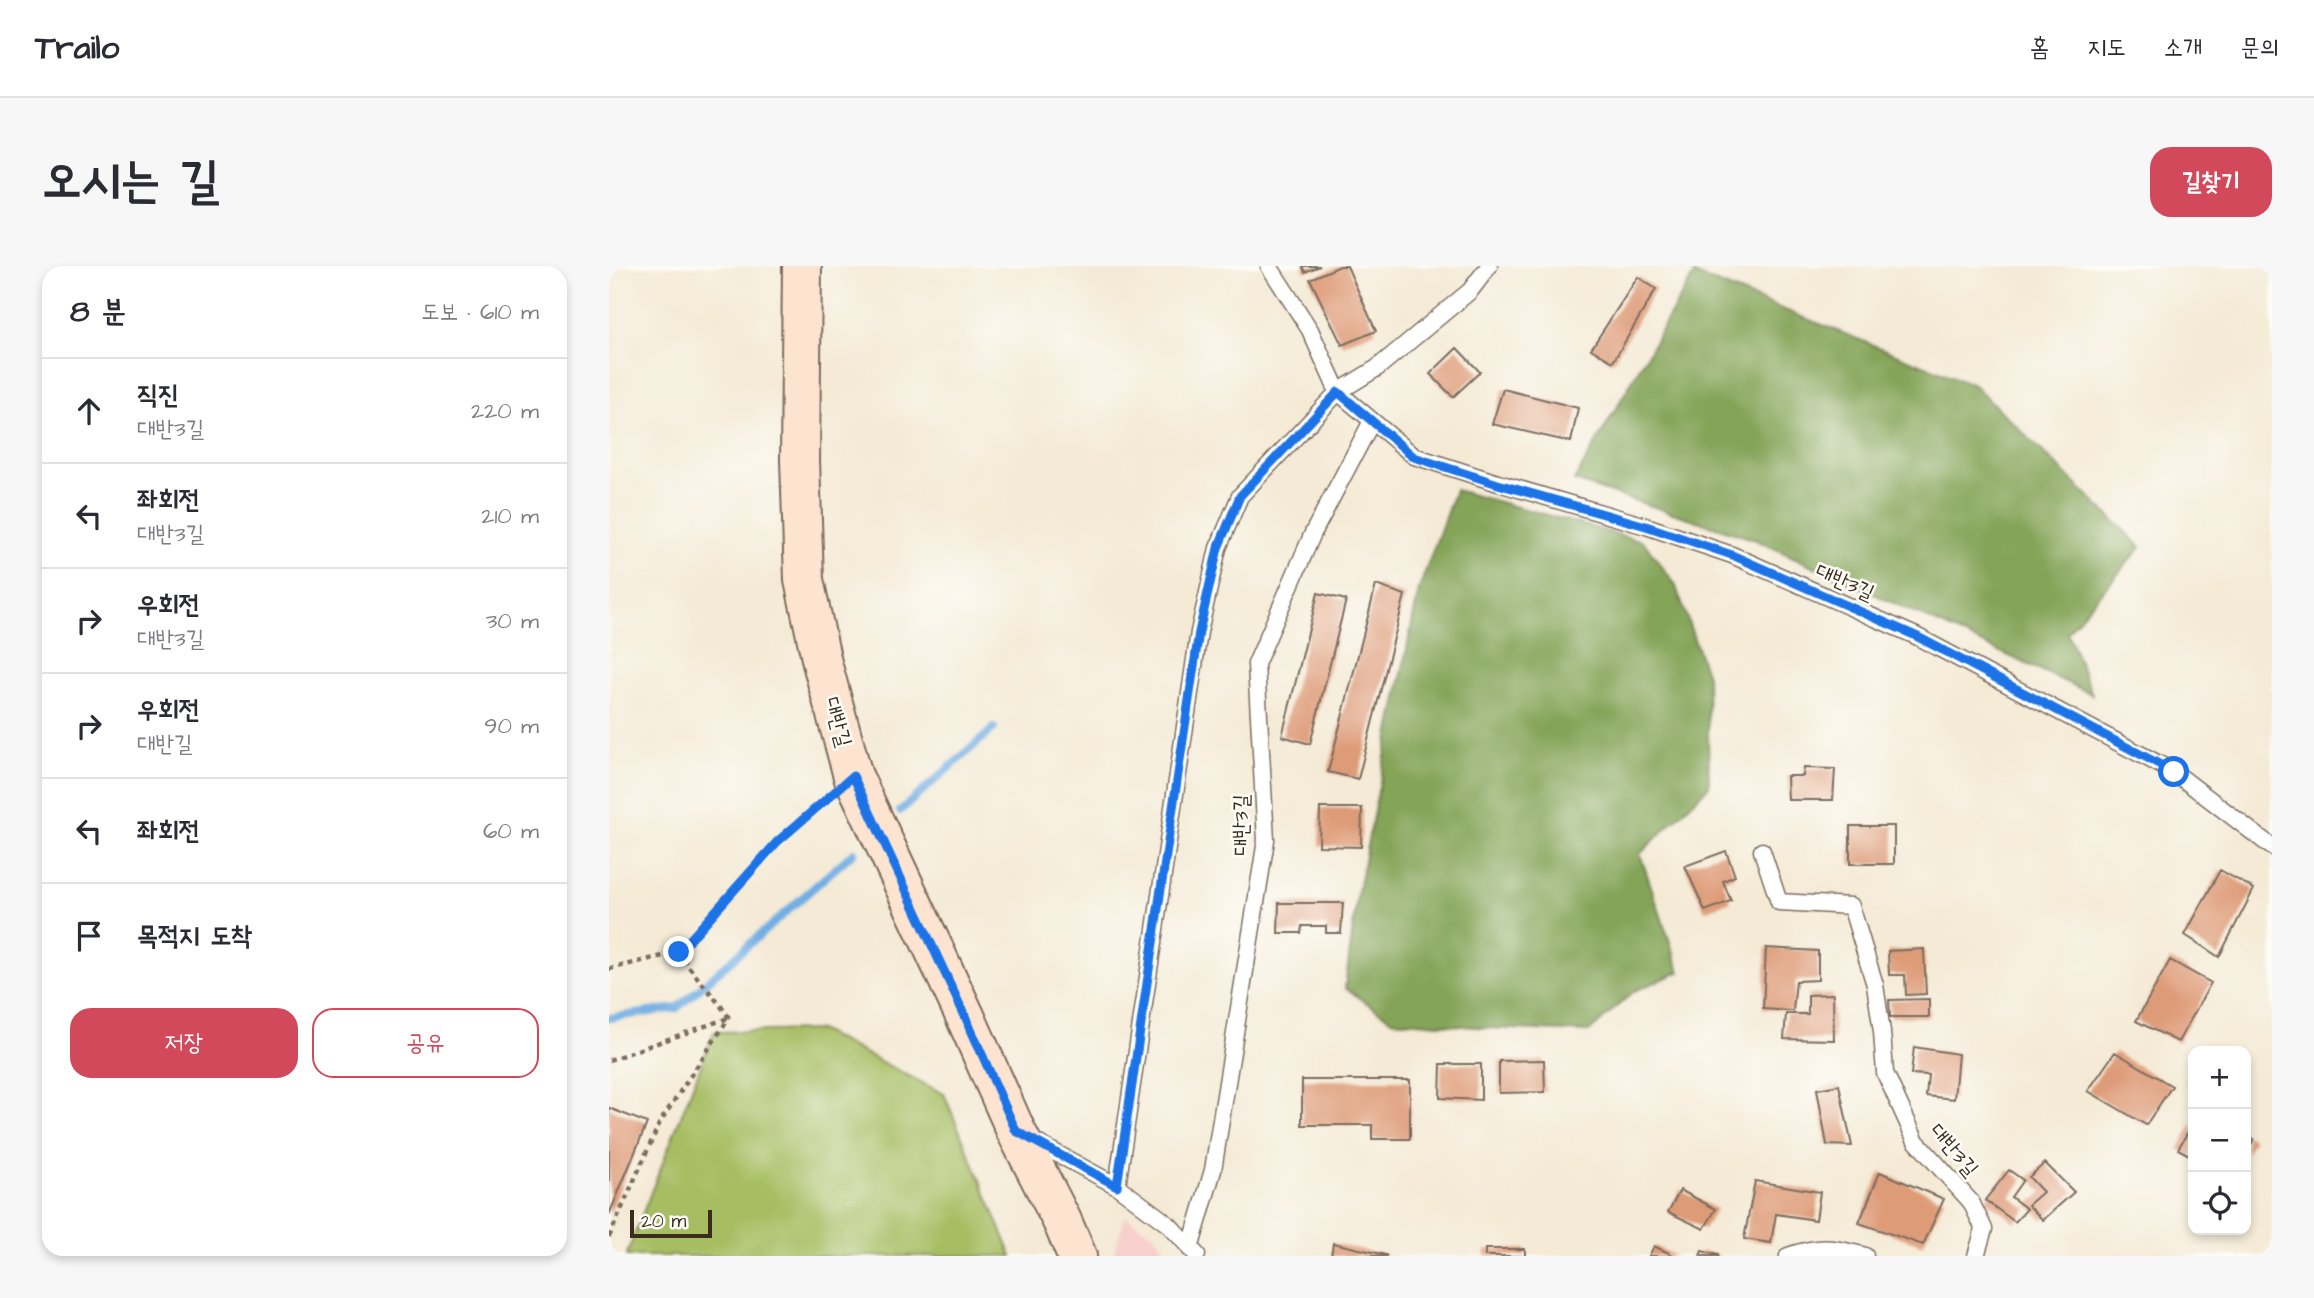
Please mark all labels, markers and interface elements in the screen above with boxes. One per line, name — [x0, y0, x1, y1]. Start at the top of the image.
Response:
text: Trailo — [35, 25, 119, 71]
text: 홈 — [2030, 31, 2049, 65]
text: 지도 — [2087, 31, 2126, 65]
text: 소개 — [2164, 31, 2202, 65]
text: 문의 — [2240, 31, 2279, 65]
button: 길찾기 — [2150, 147, 2272, 217]
text: 오시는 길 — [42, 148, 219, 216]
text: 8 분 — [70, 291, 126, 333]
text: 도보 · 610 m — [421, 296, 539, 328]
text: 직진 — [137, 377, 179, 413]
icon: ahead — [70, 392, 108, 430]
text: 220 m — [471, 395, 539, 427]
text: 대반3길 — [137, 413, 204, 445]
text: 좌회전 — [137, 482, 200, 518]
icon: left — [70, 497, 108, 535]
text: 210 m — [481, 500, 539, 532]
text: 대반3길 — [137, 518, 204, 550]
street label: 대반3길 — [1811, 556, 1879, 608]
text: 우회전 — [137, 587, 200, 623]
icon: right — [70, 602, 108, 640]
text: 30 m — [486, 605, 539, 637]
text: 대반3길 — [137, 623, 204, 655]
text: 우회전 — [137, 692, 200, 728]
street label: 대반길 — [817, 694, 859, 750]
icon: right — [70, 707, 108, 745]
text: 90 m — [484, 710, 539, 742]
text: 대반길 — [137, 728, 193, 760]
route start — [2158, 756, 2189, 787]
street label: 대반3길 — [1226, 794, 1256, 856]
icon: left — [70, 812, 108, 850]
text: 좌회전 — [137, 813, 200, 849]
text: 60 m — [483, 815, 539, 847]
icon: arrive — [70, 917, 108, 955]
text: 목적지 도착 — [137, 918, 252, 954]
route end — [663, 936, 694, 967]
button: 저장 — [70, 1008, 298, 1078]
button: 공유 — [312, 1008, 539, 1078]
map controls — [2188, 1046, 2251, 1235]
button: + — [2188, 1046, 2251, 1109]
button: − — [2188, 1109, 2251, 1172]
street label: 대반3길 — [1923, 1117, 1985, 1183]
button: locate — [2188, 1172, 2251, 1235]
scale bar — [630, 1207, 712, 1239]
text: 20 m — [641, 1208, 686, 1235]

